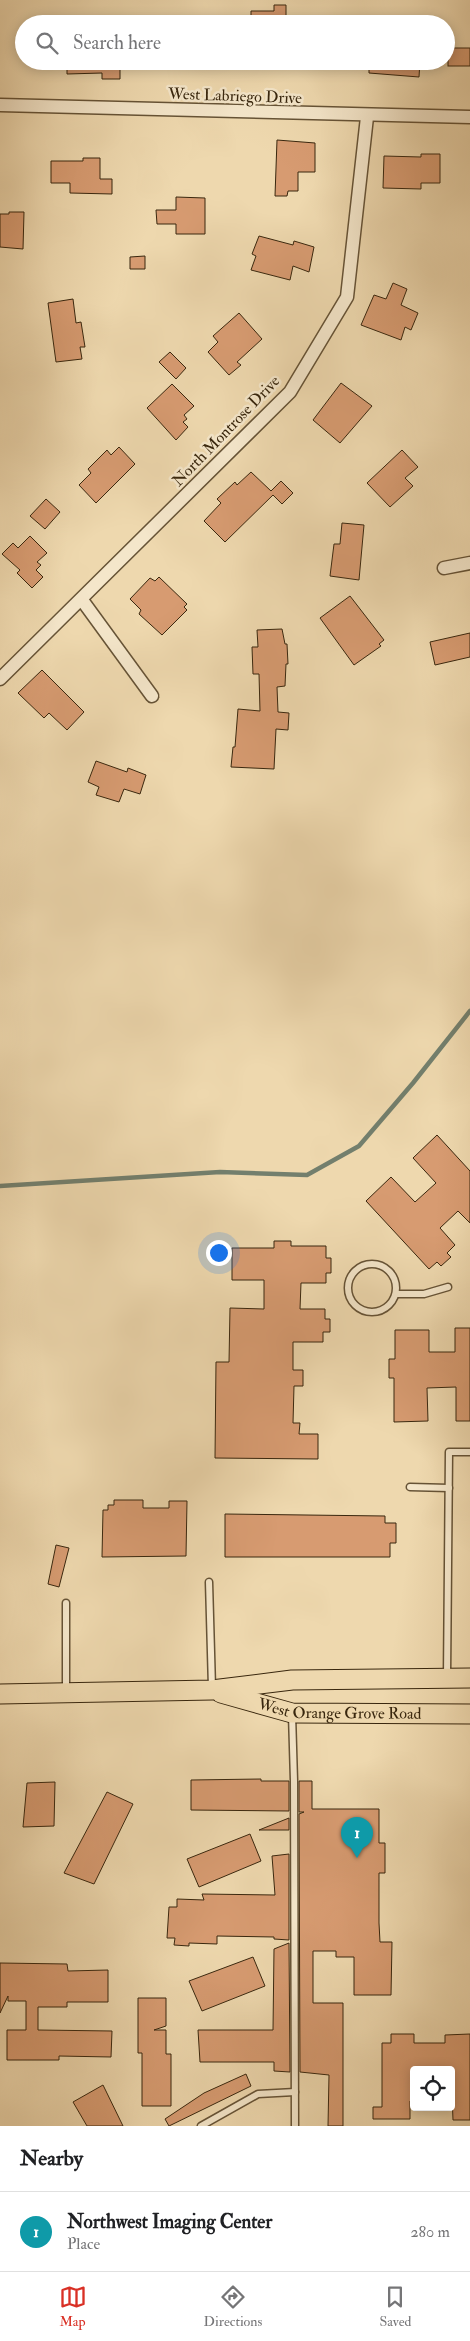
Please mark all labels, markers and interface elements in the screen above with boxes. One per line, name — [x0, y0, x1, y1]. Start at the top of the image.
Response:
search box — [15, 15, 455, 70]
icon: search — [33, 29, 61, 57]
text: Search here — [73, 31, 161, 55]
street label: West Labriego Drive — [167, 84, 303, 108]
street label: North Montrose Drive — [168, 371, 284, 491]
your location — [206, 1240, 232, 1266]
street label: West Orange Grove Road — [255, 1694, 422, 1724]
pin: 1 — [341, 1817, 373, 1858]
map controls — [410, 2066, 455, 2111]
button: locate — [410, 2066, 455, 2111]
text: Nearby — [20, 2145, 83, 2172]
text: Northwest Imaging Center — [67, 2210, 272, 2234]
text: 1 — [33, 2222, 39, 2242]
text: 280 m — [410, 2222, 450, 2242]
text: Place — [67, 2234, 100, 2254]
tab: Map — [59, 2283, 87, 2330]
tab: Directions — [204, 2283, 262, 2330]
tab: Saved — [379, 2283, 411, 2330]

